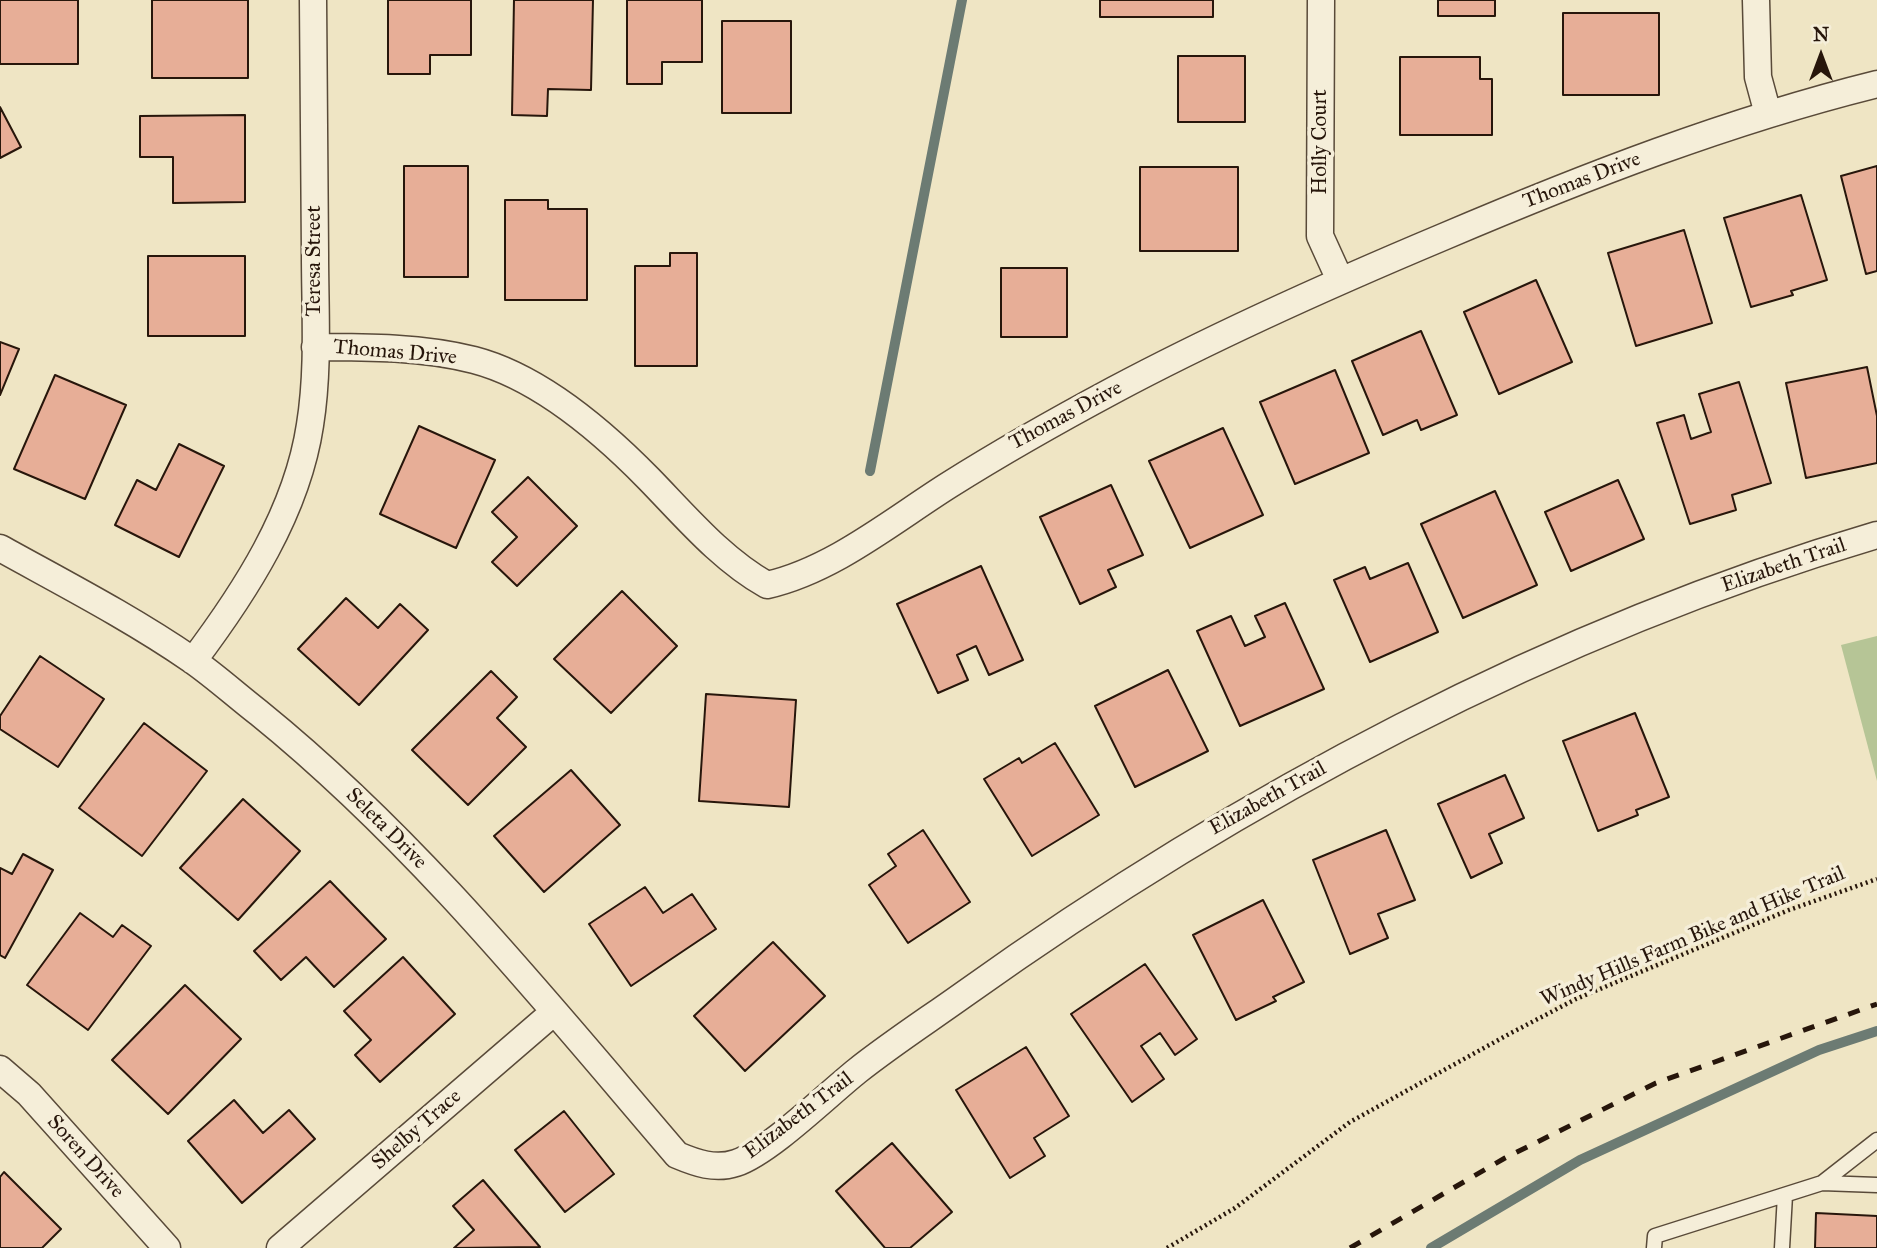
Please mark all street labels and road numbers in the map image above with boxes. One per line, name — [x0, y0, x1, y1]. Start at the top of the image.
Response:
street label: Holly Court — [1308, 89, 1334, 195]
street label: Thomas Drive — [1520, 147, 1644, 215]
street label: Teresa Street — [302, 205, 328, 317]
street label: Thomas Drive — [332, 335, 458, 371]
street label: Thomas Drive — [1005, 376, 1127, 456]
street label: Elizabeth Trail — [1719, 533, 1849, 599]
street label: Elizabeth Trail — [1205, 757, 1331, 841]
street label: Seleta Drive — [340, 783, 432, 875]
street label: Windy Hills Farm Bike and Hike Trail — [1537, 861, 1849, 1013]
street label: Elizabeth Trail — [740, 1067, 858, 1165]
street label: Shelby Trace — [367, 1084, 467, 1176]
street label: Soren Drive — [41, 1110, 129, 1204]

